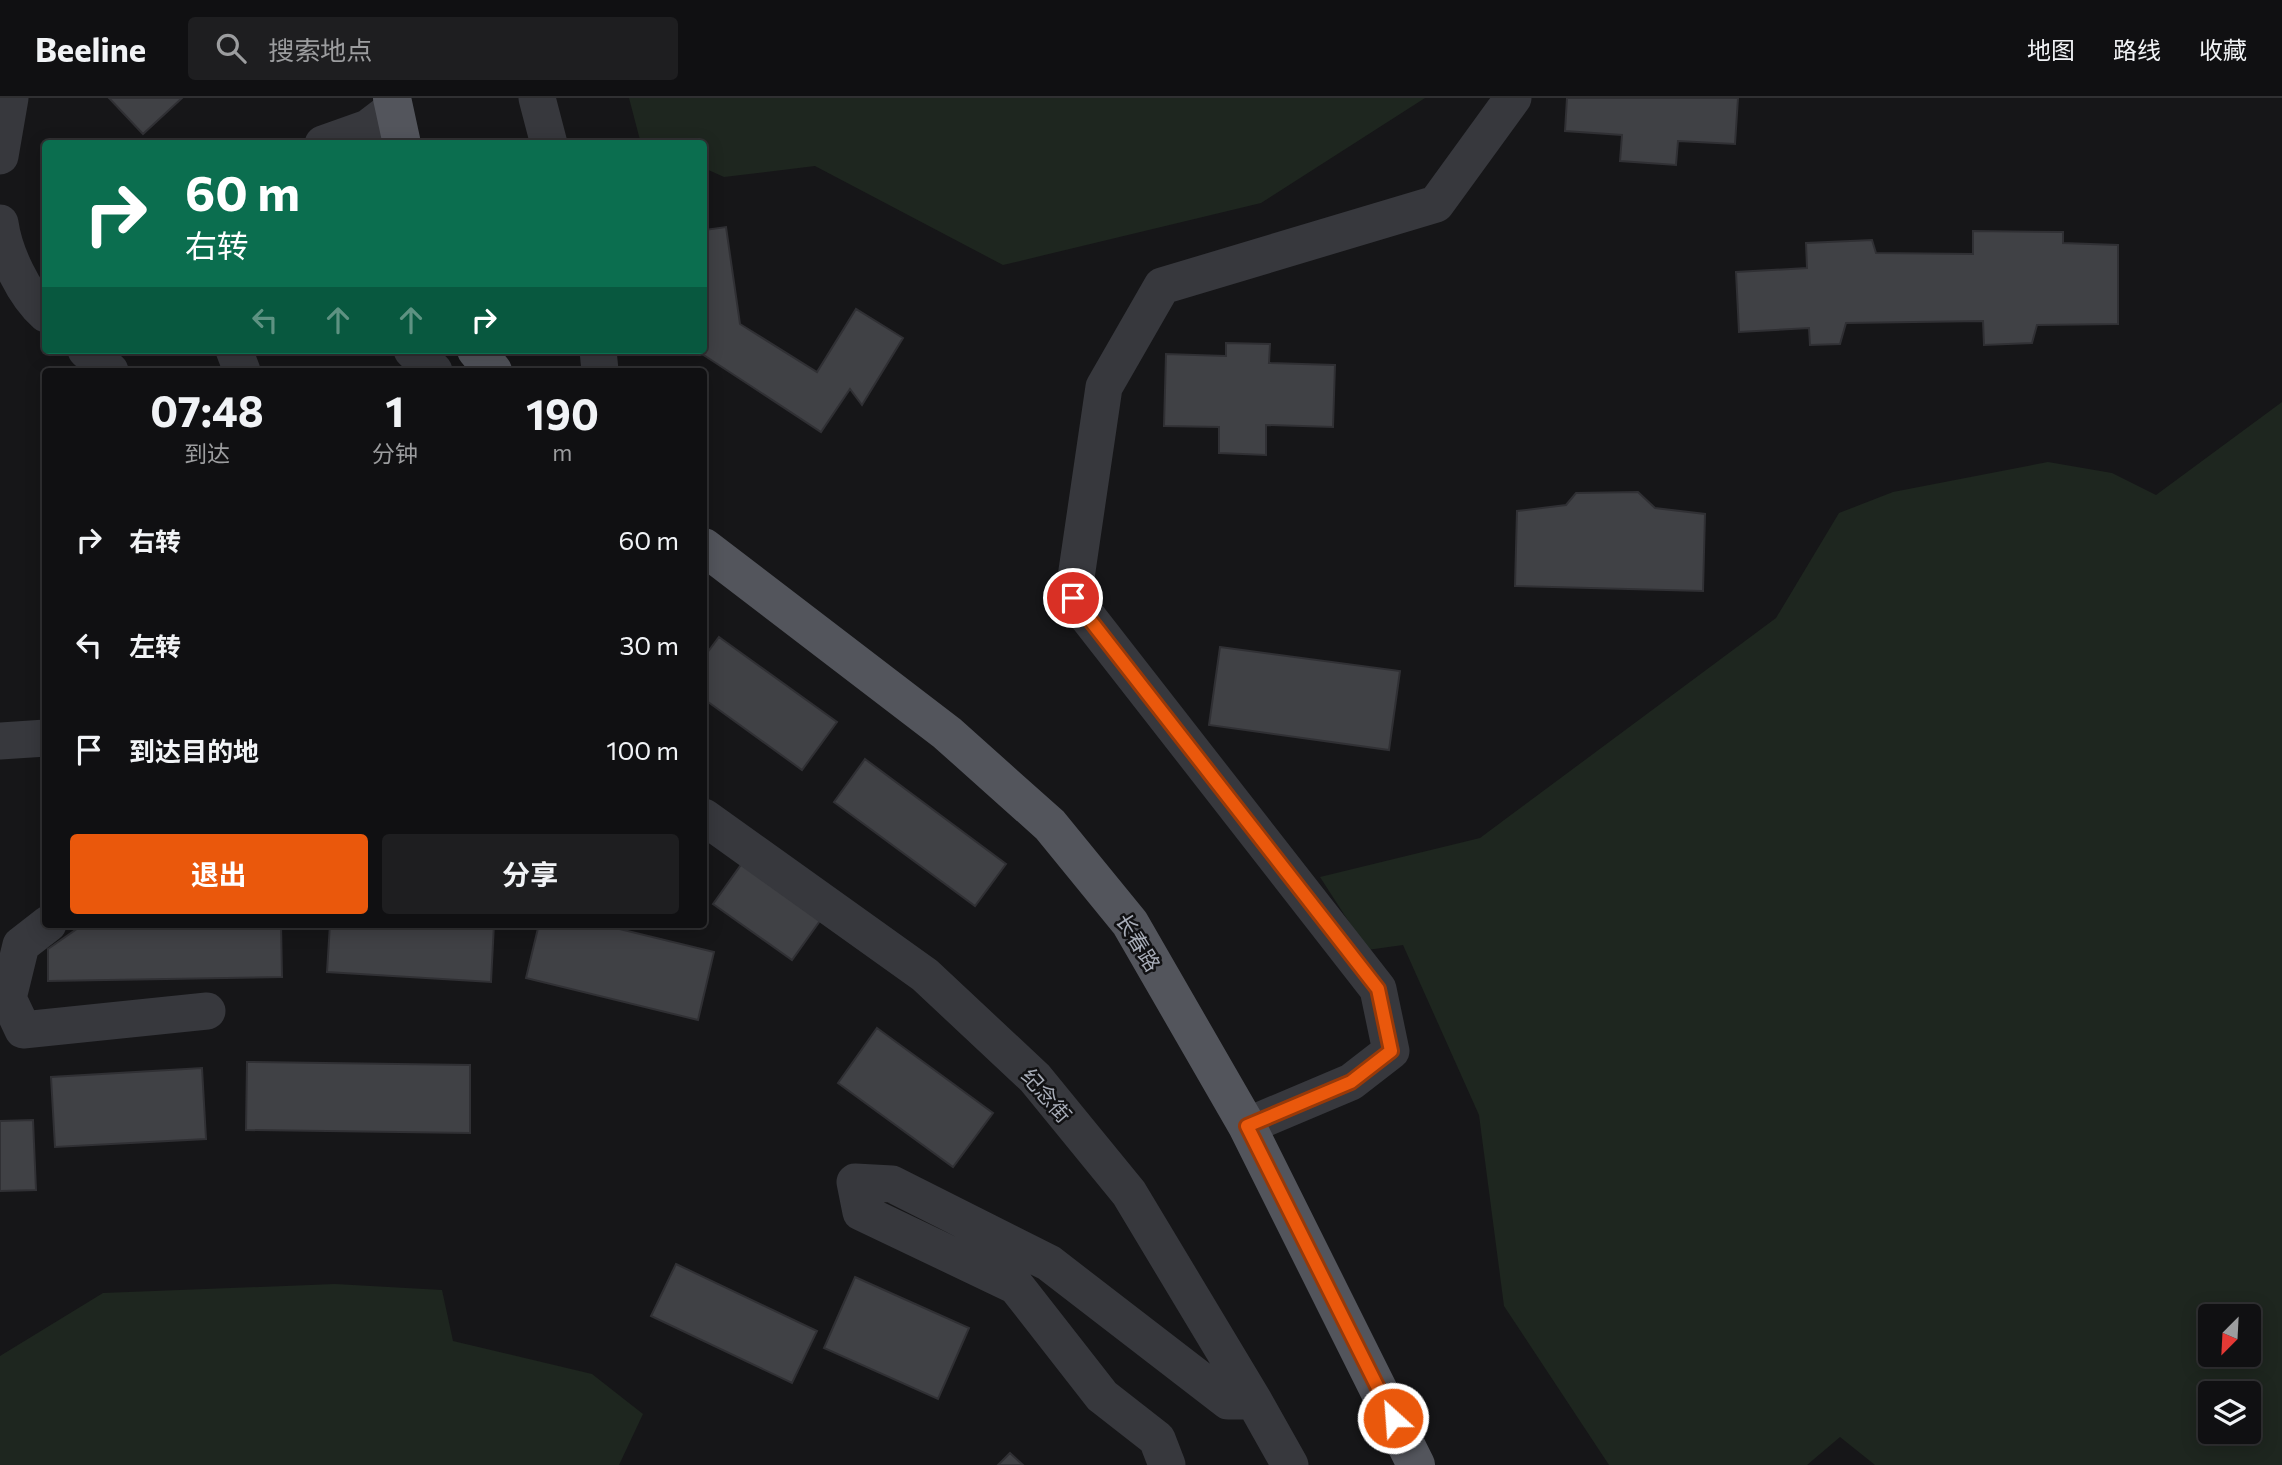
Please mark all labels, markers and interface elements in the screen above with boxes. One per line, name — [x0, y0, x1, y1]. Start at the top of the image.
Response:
search box — [188, 17, 678, 80]
text: Beeline — [35, 28, 146, 69]
icon: search — [212, 29, 250, 67]
text: 搜索地点 — [268, 34, 372, 65]
text: 地图 — [2027, 35, 2075, 64]
text: 路线 — [2113, 35, 2161, 64]
text: 收藏 — [2199, 35, 2247, 64]
text: 60 m — [185, 161, 300, 221]
icon: right — [70, 168, 161, 259]
text: 右转 — [185, 225, 249, 265]
icon: left — [246, 301, 284, 339]
icon: ahead — [319, 301, 357, 339]
icon: ahead — [392, 301, 430, 339]
icon: right — [465, 301, 503, 339]
text: 07:48 — [150, 384, 264, 436]
text: 1 — [385, 384, 404, 436]
text: 190 — [526, 387, 599, 439]
text: m — [552, 438, 572, 466]
text: 到达 — [184, 439, 230, 467]
text: 分钟 — [372, 439, 418, 467]
icon: right — [70, 521, 108, 559]
text: 60 m — [619, 524, 679, 555]
text: 右转 — [129, 525, 181, 556]
pin — [1043, 568, 1103, 628]
icon: arrive — [1054, 579, 1092, 617]
icon: left — [70, 626, 108, 664]
text: 30 m — [620, 629, 679, 660]
text: 左转 — [129, 630, 181, 661]
icon: arrive — [70, 731, 108, 769]
text: 100 m — [606, 734, 679, 765]
text: 到达目的地 — [129, 735, 259, 766]
button: 退出 — [70, 834, 368, 914]
button: 分享 — [382, 834, 679, 914]
street label: 长春路 — [1112, 909, 1166, 975]
street label: 纪念街 — [1017, 1063, 1077, 1127]
north arrow — [2198, 1304, 2261, 1367]
map controls — [2198, 1304, 2261, 1444]
position arrow — [1356, 1381, 1430, 1455]
button: layers — [2198, 1381, 2261, 1444]

